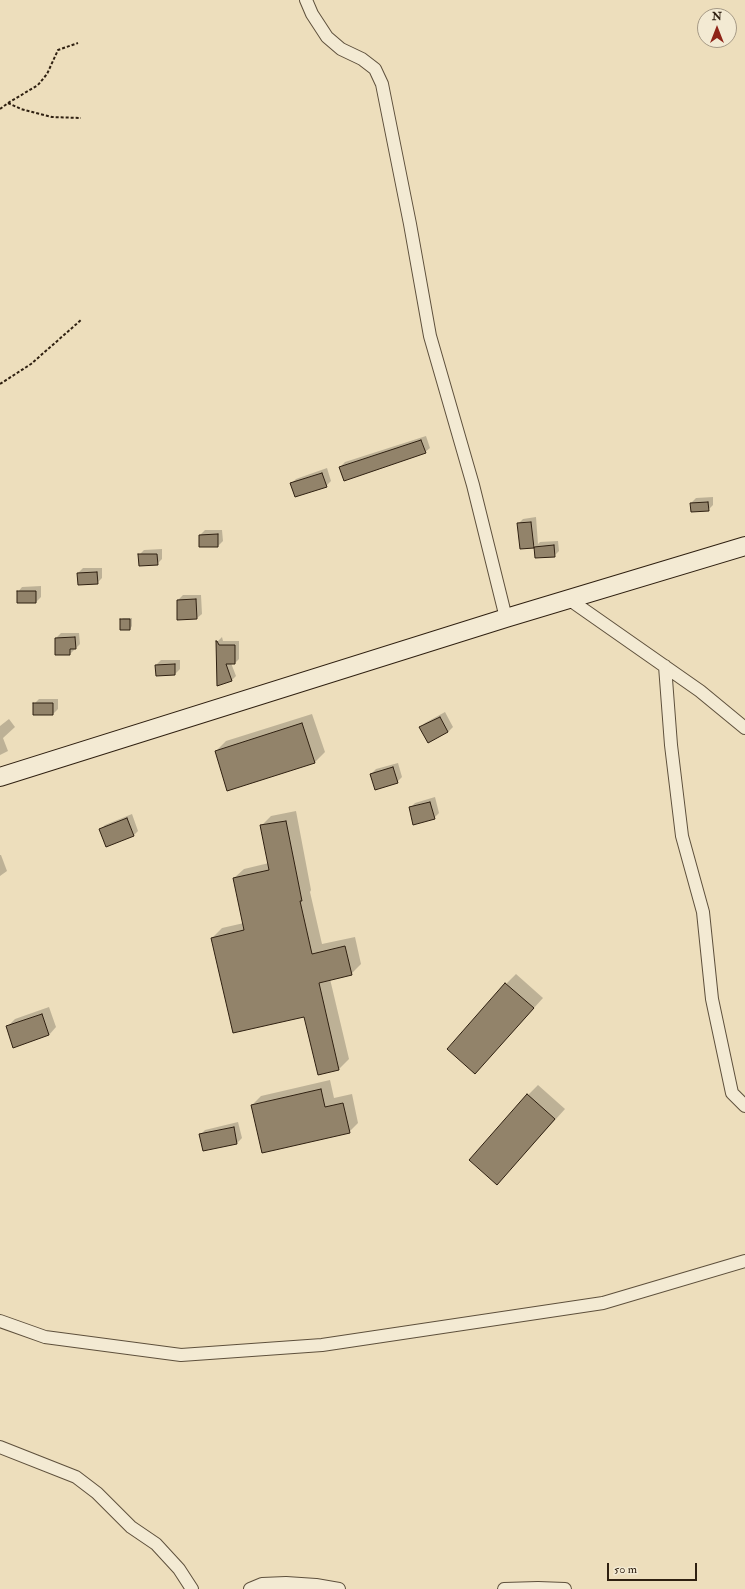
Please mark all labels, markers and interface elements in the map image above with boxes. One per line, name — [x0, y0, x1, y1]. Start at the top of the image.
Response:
north arrow — [697, 8, 737, 48]
text: N — [712, 10, 722, 23]
scale bar — [609, 1555, 699, 1581]
text: 50 m — [614, 1562, 637, 1577]

